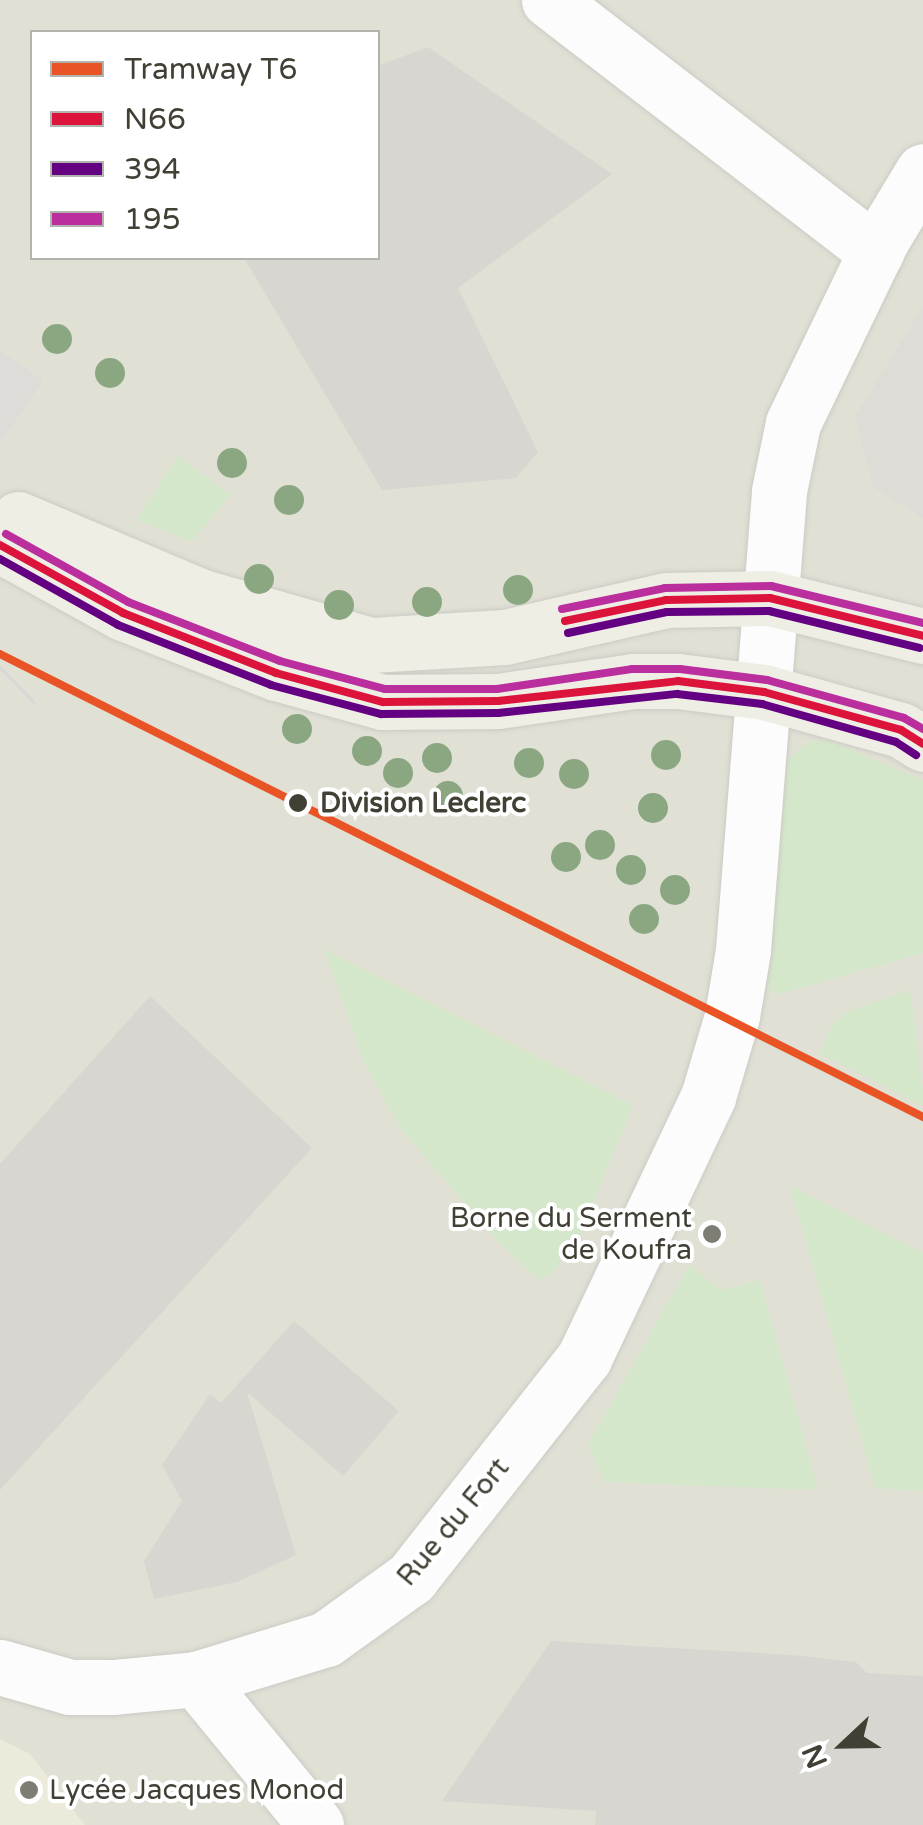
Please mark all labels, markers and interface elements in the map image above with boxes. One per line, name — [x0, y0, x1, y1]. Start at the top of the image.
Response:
legend — [30, 30, 380, 260]
text: Tramway T6 — [124, 51, 297, 88]
text: N66 — [124, 101, 186, 138]
text: 394 — [124, 151, 181, 188]
text: 195 — [124, 201, 181, 238]
place label: Division Leclerc — [320, 786, 526, 820]
marker: Division Leclerc — [285, 790, 311, 816]
place label: Borne du Serment de Koufra — [450, 1201, 692, 1267]
marker: Borne du Serment de Koufra — [701, 1223, 723, 1245]
street label: Rue du Fort — [390, 1451, 516, 1593]
north arrow — [793, 1695, 893, 1795]
text: N — [795, 1739, 835, 1773]
place label: Lycée Jacques Monod — [49, 1773, 344, 1807]
marker: Lycée Jacques Monod — [18, 1779, 40, 1801]

